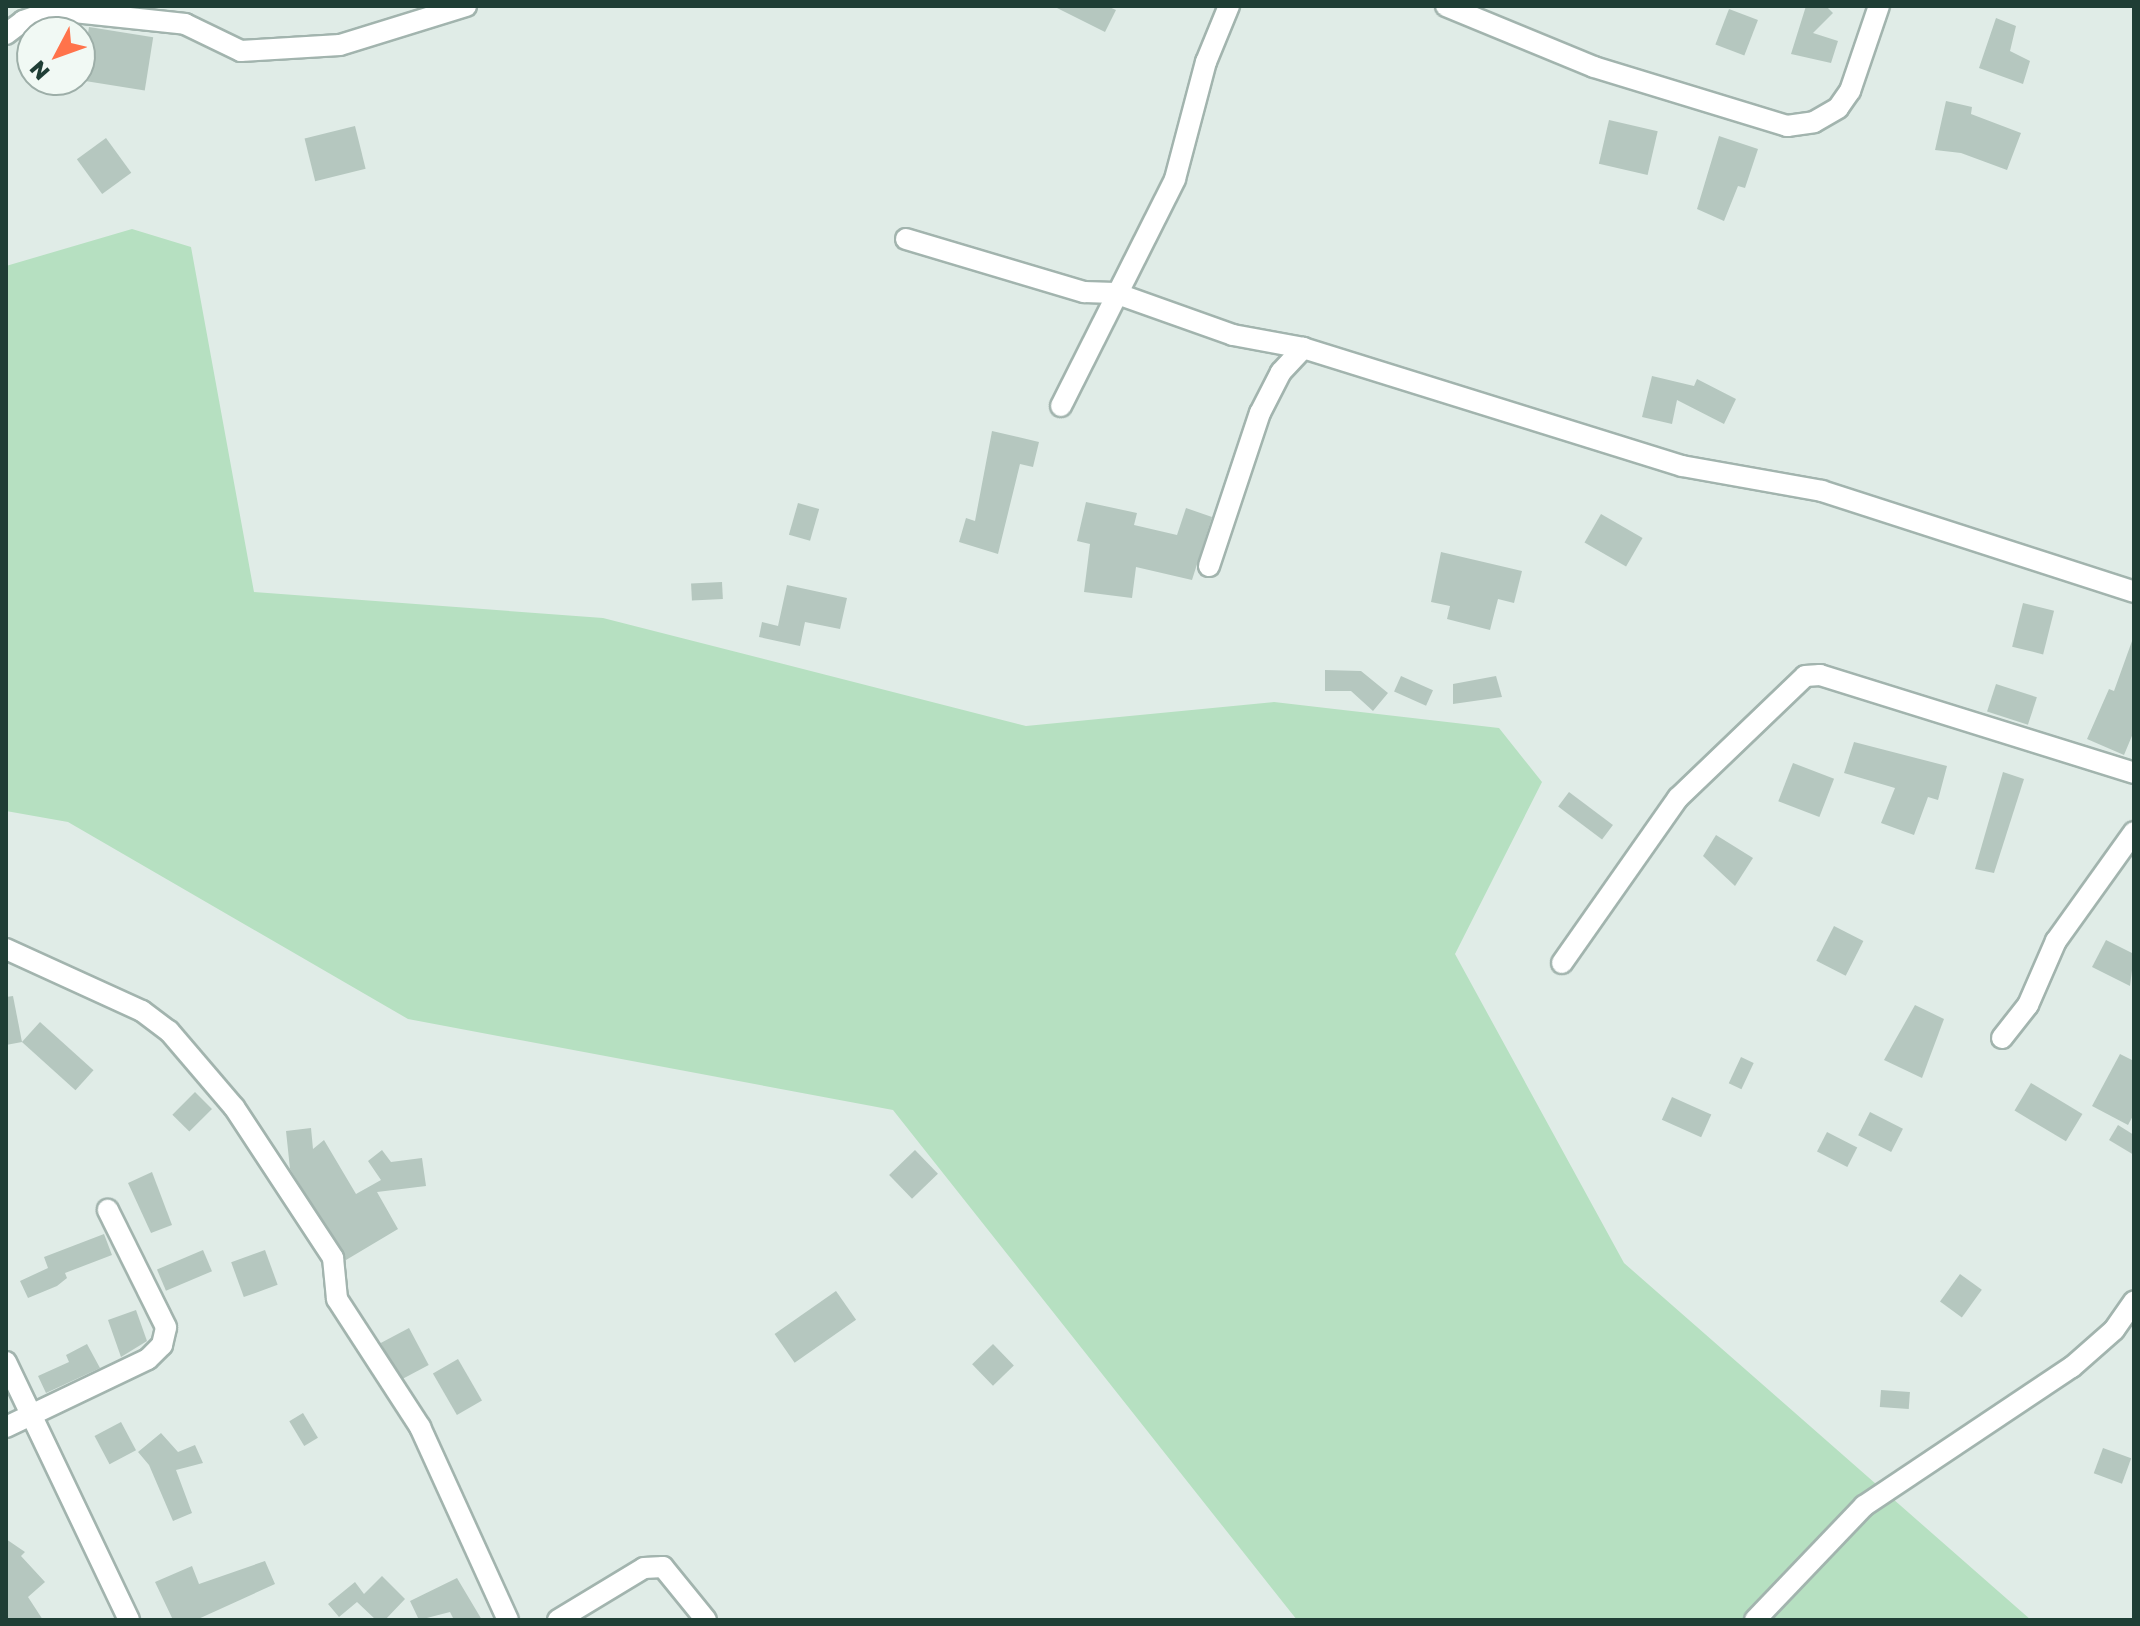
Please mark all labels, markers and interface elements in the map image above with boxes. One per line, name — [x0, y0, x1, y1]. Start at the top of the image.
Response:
north arrow — [16, 16, 96, 96]
text: N — [23, 56, 55, 86]

